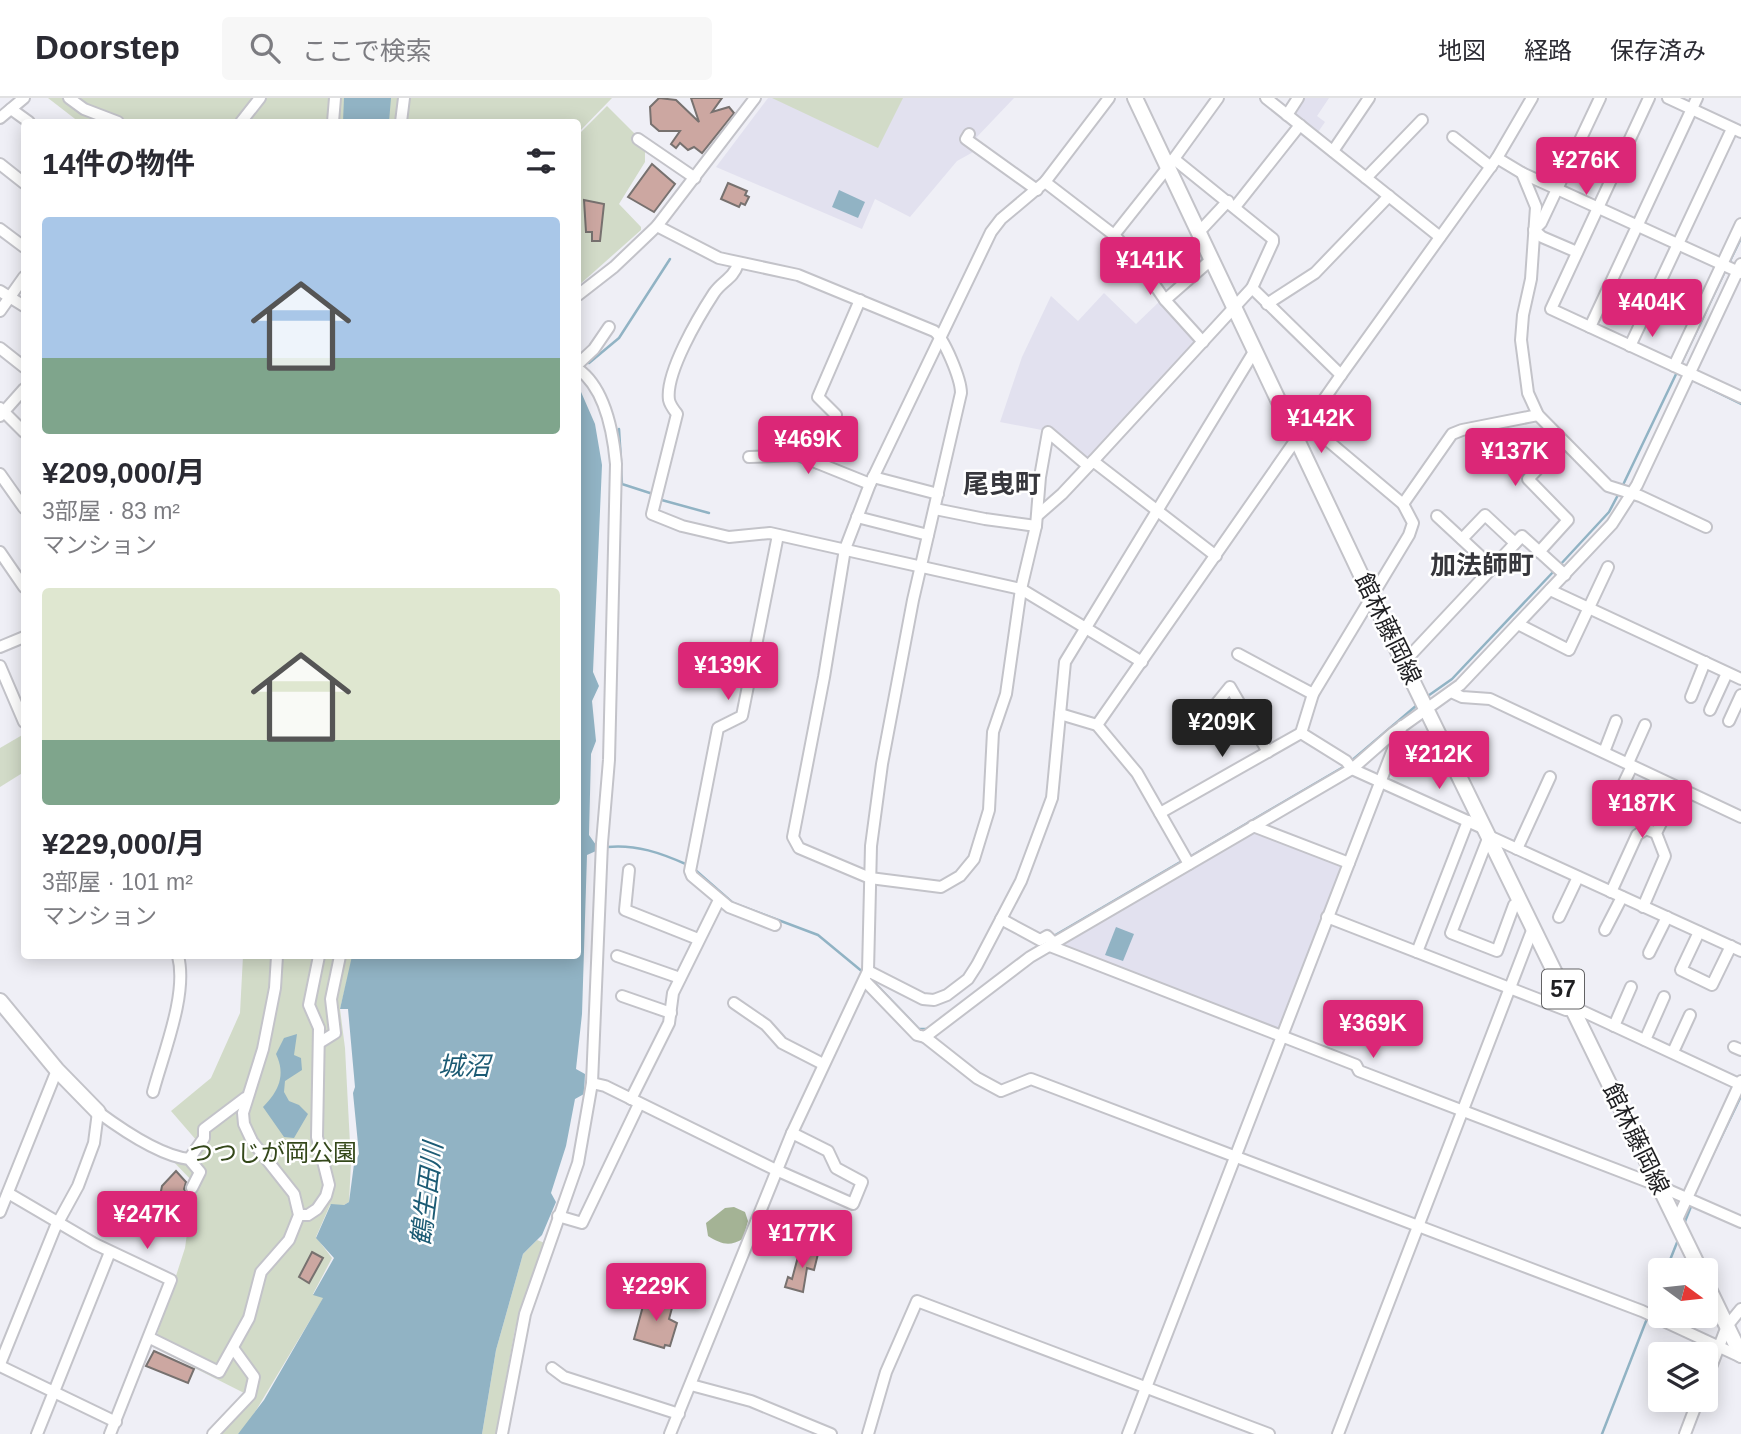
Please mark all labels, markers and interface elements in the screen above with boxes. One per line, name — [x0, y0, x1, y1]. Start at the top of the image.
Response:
search box — [222, 17, 712, 80]
text: Doorstep — [35, 29, 180, 66]
icon: search — [246, 29, 284, 67]
text: ここで検索 — [302, 36, 432, 66]
text: 地図 — [1438, 37, 1486, 64]
text: 経路 — [1524, 37, 1572, 64]
text: 保存済み — [1610, 37, 1706, 64]
pin: ¥276K — [1537, 138, 1635, 197]
icon: filters — [522, 142, 560, 180]
text: 14件の物件 — [42, 147, 195, 180]
text: ¥276K — [1552, 147, 1620, 173]
pin: ¥141K — [1101, 238, 1199, 297]
text: ¥141K — [1116, 247, 1184, 273]
icon: home — [238, 263, 364, 389]
pin: ¥404K — [1603, 280, 1701, 339]
text: ¥404K — [1618, 289, 1686, 315]
pin: ¥142K — [1272, 396, 1370, 455]
text: ¥142K — [1287, 405, 1355, 431]
pin: ¥469K — [759, 416, 857, 476]
text: ¥469K — [774, 426, 842, 452]
pin: ¥137K — [1466, 428, 1564, 488]
text: ¥137K — [1481, 438, 1549, 464]
text: ¥209,000/月 — [42, 456, 205, 489]
district label: 尾曳町 — [963, 469, 1041, 499]
text: 3部屋 · 83 m² — [42, 498, 180, 524]
text: マンション — [42, 532, 157, 558]
district label: 加法師町 — [1430, 550, 1534, 580]
street label: 館林藤岡線 — [1350, 569, 1427, 689]
icon: home — [238, 634, 364, 760]
pin: ¥139K — [679, 642, 777, 702]
text: ¥139K — [694, 652, 762, 678]
pin: ¥209K — [1173, 700, 1271, 759]
text: ¥209K — [1188, 709, 1256, 735]
pin: ¥212K — [1390, 732, 1488, 791]
text: ¥212K — [1405, 741, 1473, 767]
pin: ¥187K — [1593, 780, 1691, 840]
text: ¥187K — [1608, 790, 1676, 816]
text: ¥229,000/月 — [42, 827, 205, 860]
text: 3部屋 · 101 m² — [42, 869, 193, 895]
text: マンション — [42, 903, 157, 929]
road number: 57 — [1542, 970, 1584, 1009]
pin: ¥369K — [1324, 1000, 1422, 1060]
text: ¥369K — [1339, 1010, 1407, 1036]
water label: 城沼 — [438, 1051, 494, 1081]
street label: 館林藤岡線 — [1598, 1079, 1675, 1199]
water label: 鶴生田川 — [406, 1138, 449, 1247]
park label: つつじが岡公園 — [189, 1139, 357, 1166]
pin: ¥247K — [98, 1192, 196, 1251]
text: ¥247K — [113, 1201, 181, 1227]
pin: ¥177K — [753, 1210, 851, 1270]
text: ¥177K — [768, 1220, 836, 1246]
north arrow — [1648, 1258, 1718, 1328]
map controls — [1648, 1258, 1718, 1412]
pin: ¥229K — [607, 1264, 705, 1323]
text: ¥229K — [622, 1273, 690, 1299]
button: layers — [1648, 1342, 1718, 1412]

